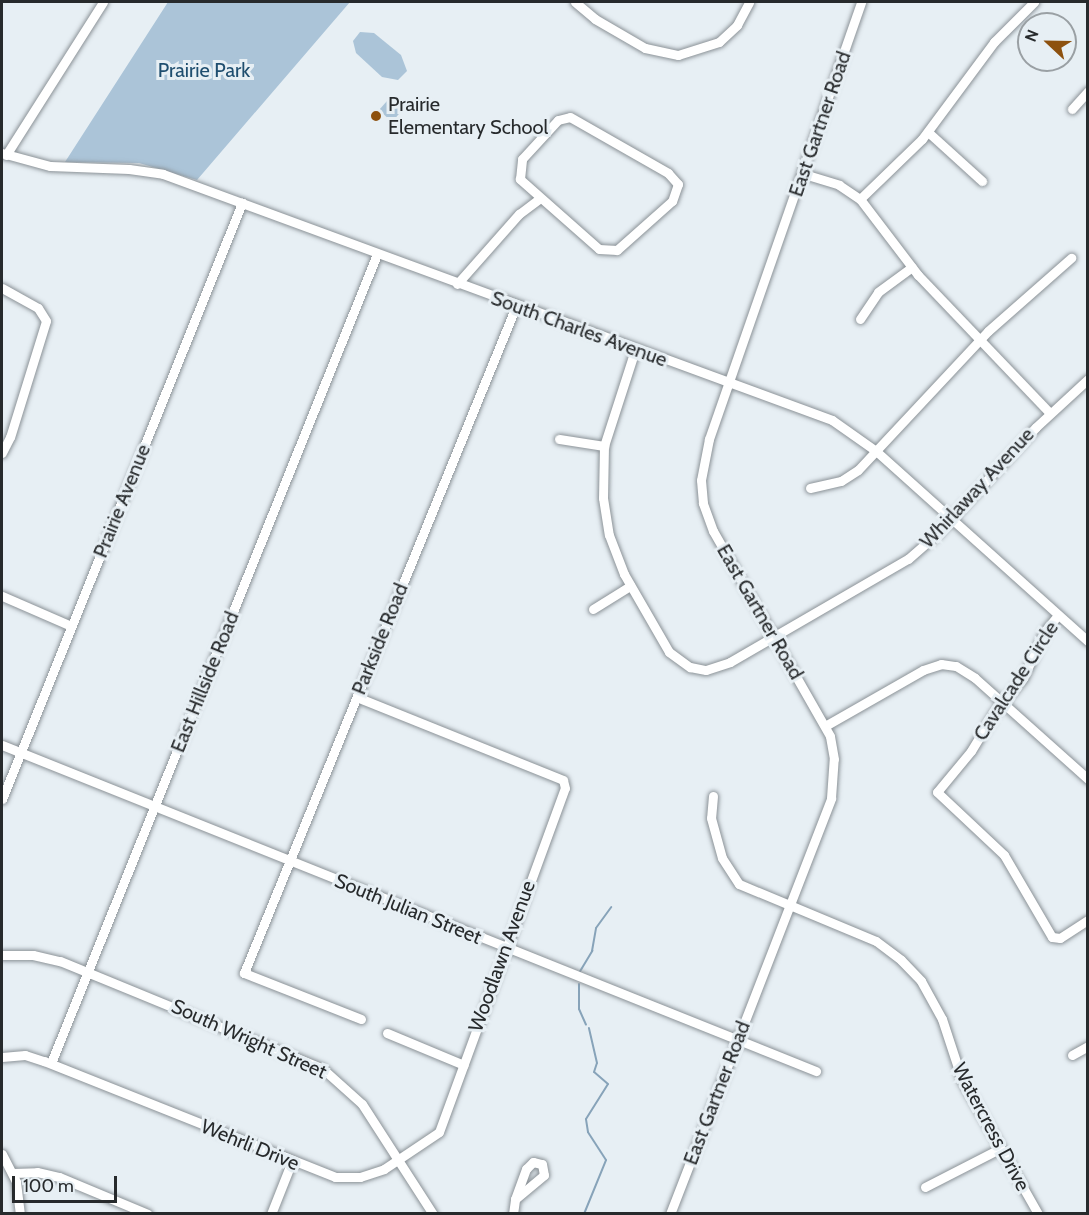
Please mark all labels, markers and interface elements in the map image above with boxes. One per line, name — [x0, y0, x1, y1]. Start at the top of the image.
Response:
north arrow — [1017, 12, 1077, 72]
text: N — [1021, 27, 1043, 45]
street label: East Gartner Road — [784, 48, 856, 200]
park label: Prairie Park — [158, 58, 250, 82]
place label: Prairie Elementary School — [388, 92, 548, 139]
marker: Prairie Elementary School — [369, 109, 383, 123]
street label: South Charles Avenue — [488, 286, 670, 372]
street label: Whirlaway Avenue — [915, 423, 1039, 553]
street label: Prairie Avenue — [88, 441, 156, 561]
street label: East Gartner Road — [712, 540, 808, 684]
street label: Parkside Road — [347, 580, 413, 698]
street label: East Hillside Road — [166, 608, 244, 756]
street label: Cavalcade Circle — [969, 617, 1063, 745]
street label: South Julian Street — [331, 869, 485, 949]
street label: Woodlawn Avenue — [464, 877, 540, 1035]
street label: South Wright Street — [168, 994, 330, 1084]
street label: East Gartner Road — [679, 1018, 755, 1168]
street label: Watercress Drive — [947, 1059, 1035, 1195]
street label: Wehrli Drive — [197, 1114, 303, 1176]
scale bar — [15, 1164, 120, 1202]
text: 100 m — [23, 1175, 74, 1197]

